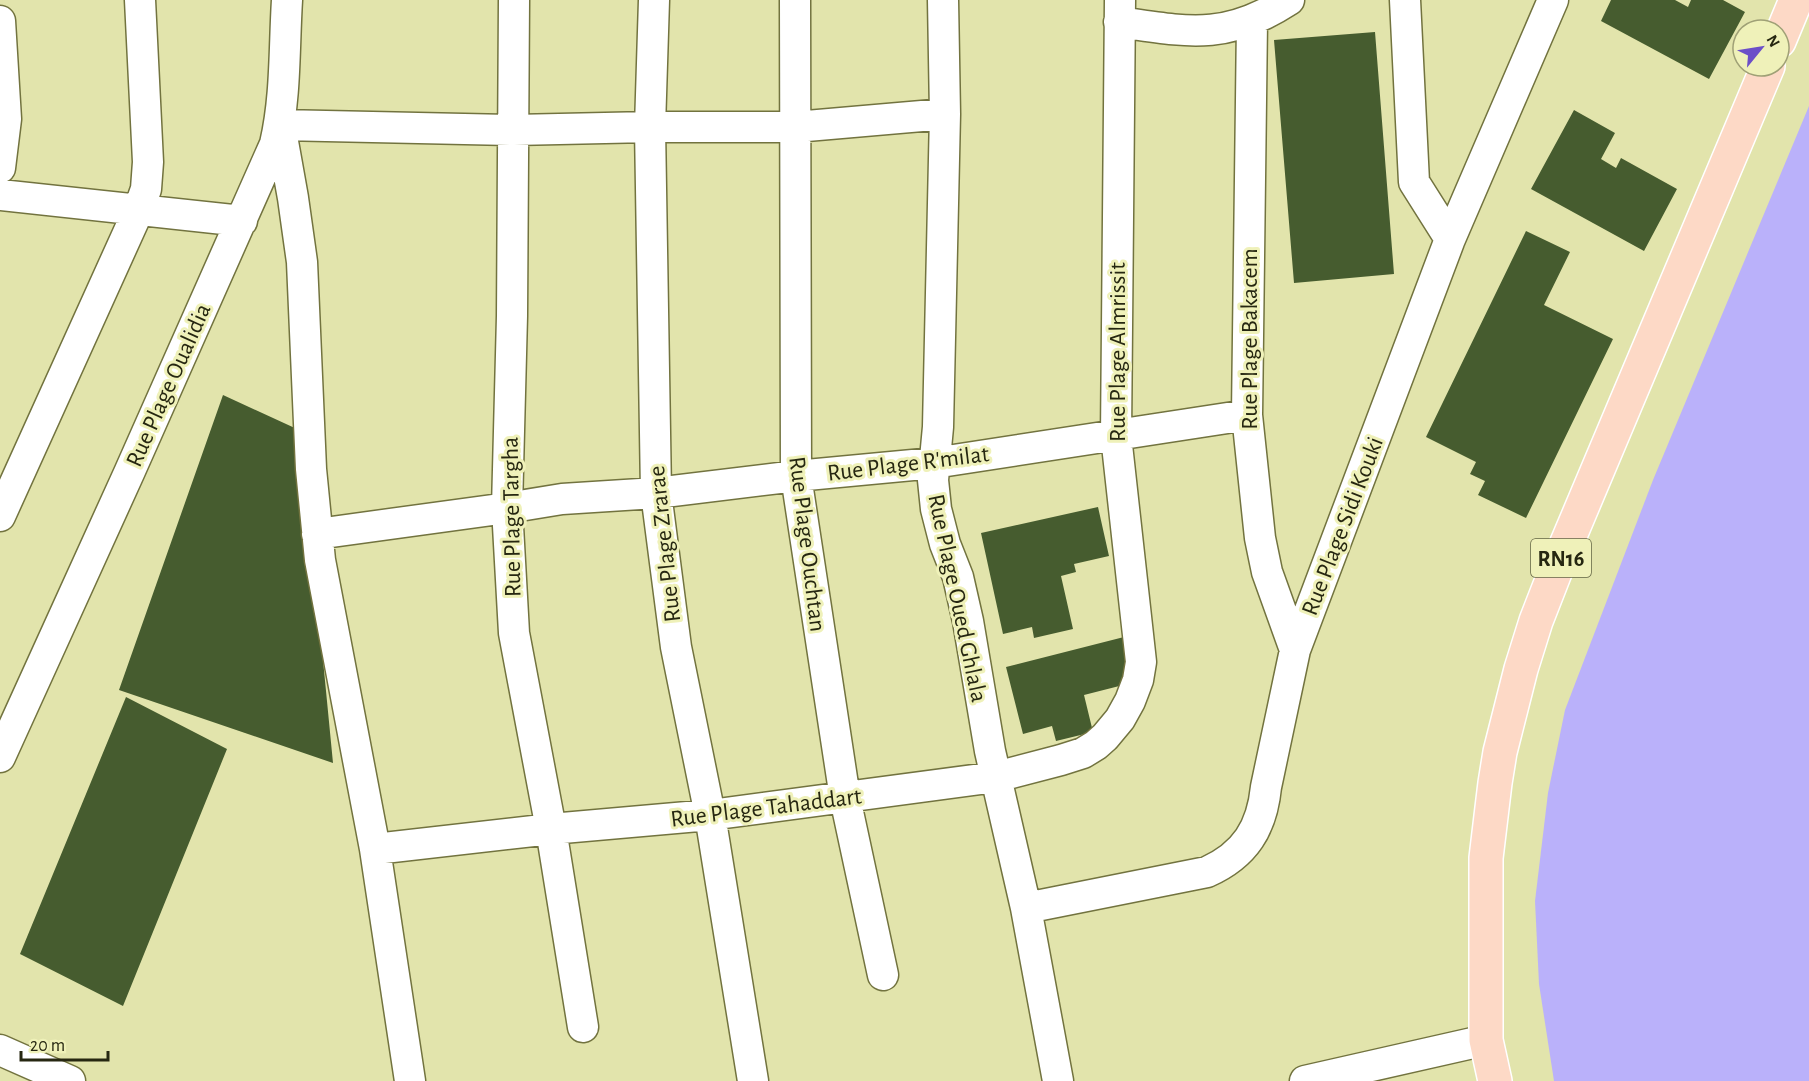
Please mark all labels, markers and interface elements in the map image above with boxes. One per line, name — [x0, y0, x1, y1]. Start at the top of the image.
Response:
north arrow — [1731, 18, 1791, 78]
text: N — [1763, 32, 1783, 50]
street label: Rue Plage Bakacem — [1238, 248, 1262, 430]
street label: Rue Plage Almrissit — [1106, 262, 1130, 442]
street label: Rue Plage Oualidia — [122, 300, 216, 471]
street label: Rue Plage Sidi Kouki — [1298, 434, 1388, 619]
street label: Rue Plage Targha — [499, 437, 525, 597]
street label: Rue Plage R'milat — [826, 442, 991, 486]
street label: Rue Plage Ouchtan — [784, 455, 830, 633]
street label: Rue Plage Zrarae — [645, 465, 685, 623]
street label: Rue Plage Oued Ghlala — [923, 492, 991, 704]
road number: RN16 — [1531, 539, 1591, 577]
street label: Rue Plage Tahaddart — [669, 784, 863, 832]
scale bar — [21, 1024, 108, 1062]
text: 20 m — [30, 1037, 65, 1055]

